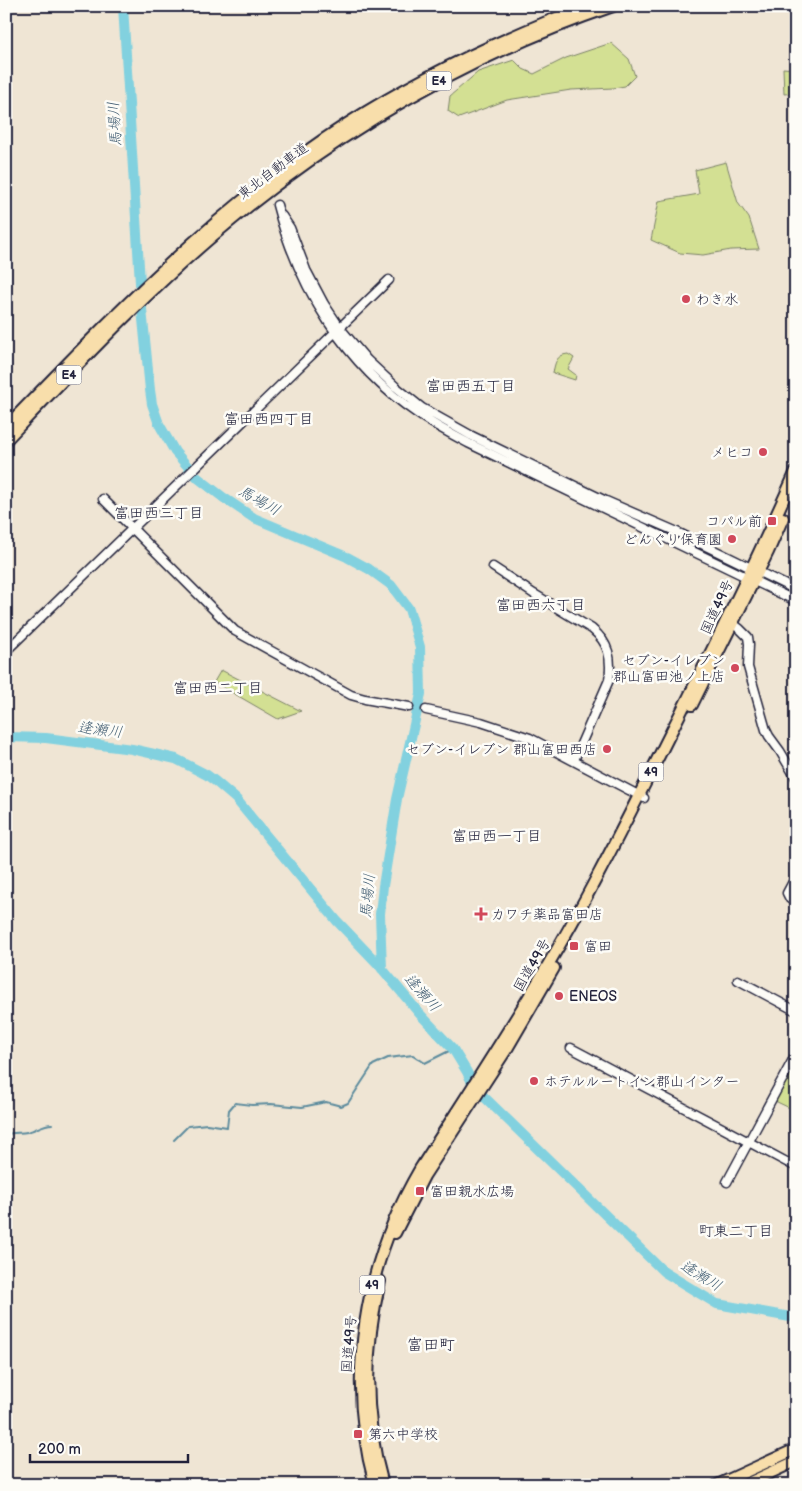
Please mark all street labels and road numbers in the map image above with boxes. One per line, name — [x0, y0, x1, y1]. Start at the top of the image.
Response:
road number: E4 — [426, 72, 452, 90]
street label: 東北自動車道 — [234, 139, 312, 203]
road number: E4 — [56, 366, 82, 384]
street label: 国道49号 — [697, 577, 737, 637]
road number: 49 — [638, 762, 664, 782]
street label: 国道49号 — [510, 935, 554, 995]
road number: 49 — [360, 1276, 384, 1294]
street label: 国道49号 — [338, 1314, 360, 1374]

